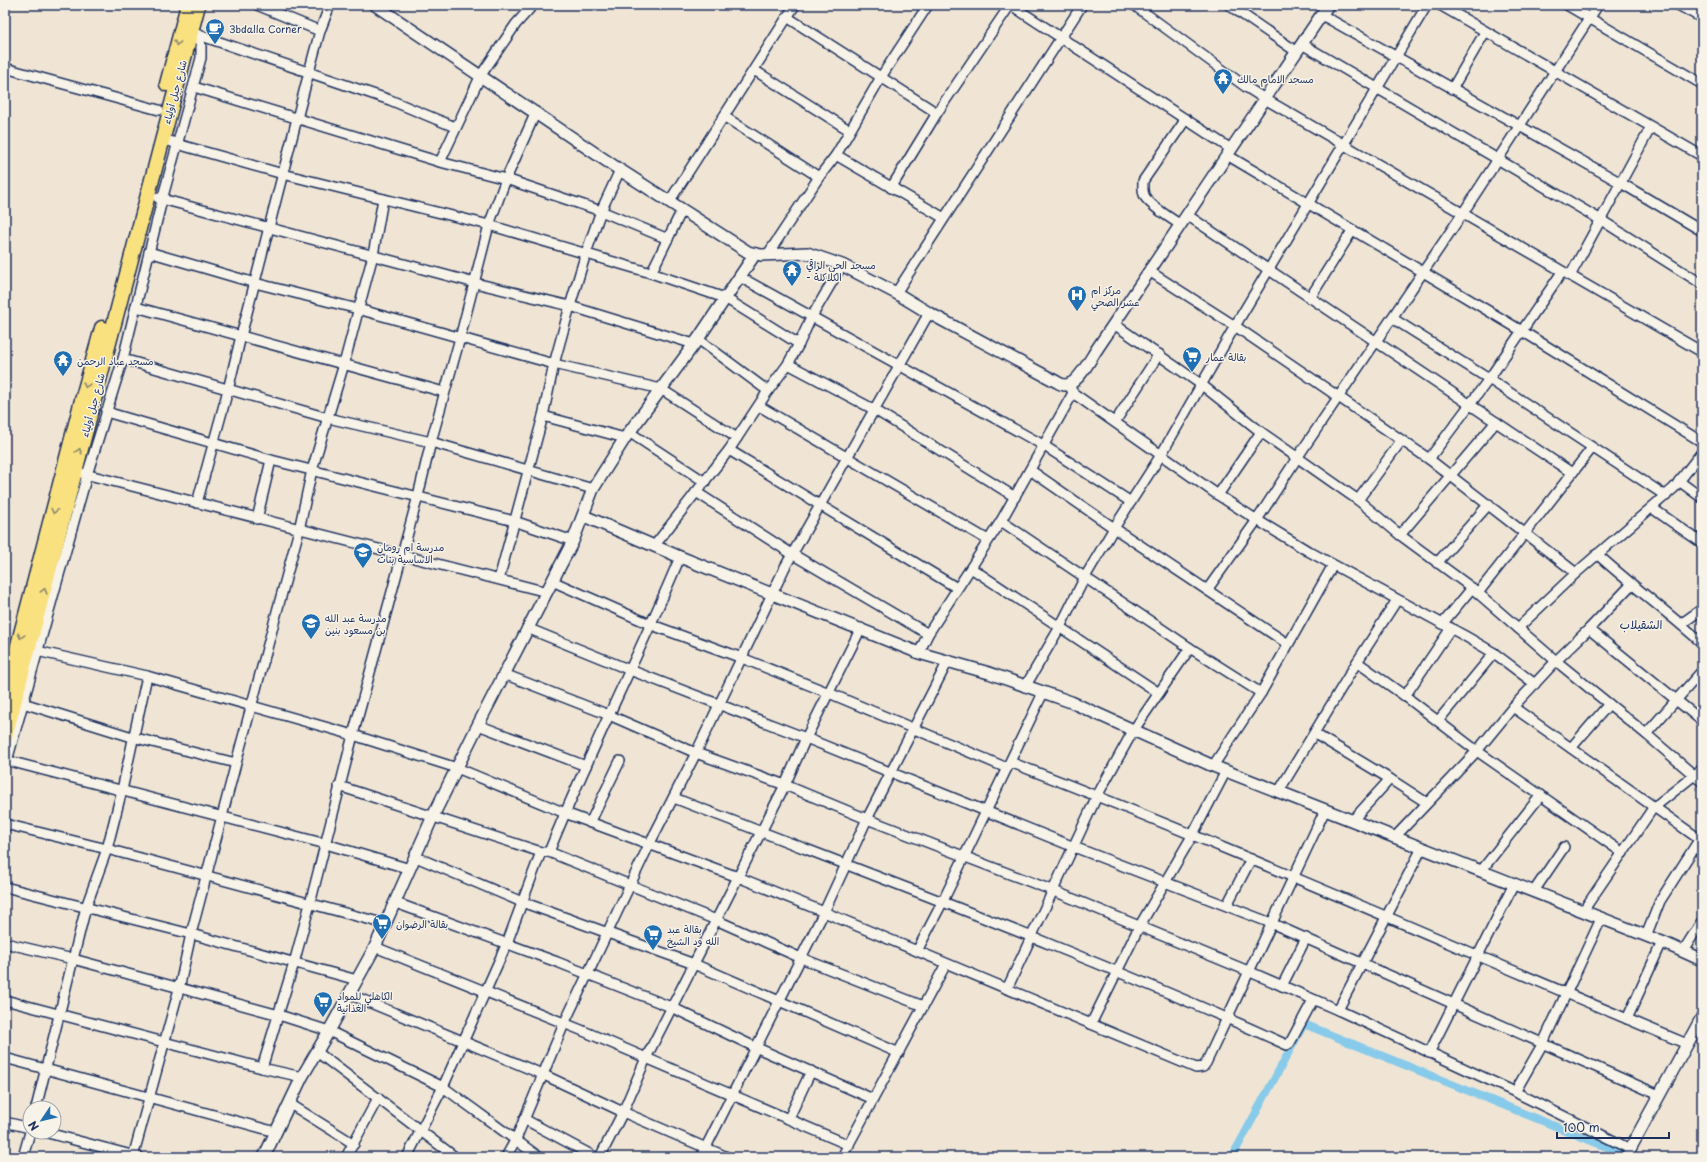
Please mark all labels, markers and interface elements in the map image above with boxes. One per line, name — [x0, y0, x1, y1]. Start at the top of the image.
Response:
cafe icon: 3bdalla Corner — [204, 17, 226, 45]
place label: 3bdalla Corner — [229, 21, 302, 36]
one-way arrow — [173, 39, 182, 46]
street label: شارع جبل أولياء — [158, 58, 191, 126]
temple icon: مسجد الامام مالك — [1212, 67, 1234, 95]
place label: مسجد الامام مالك — [1237, 71, 1314, 87]
place label: مسجد الحي الراقي - الكلاكلة — [806, 257, 876, 284]
temple icon: مسجد الحي الراقي - الكلاكلة — [781, 259, 803, 287]
place label: مركز ام عشر الصحي — [1091, 282, 1140, 312]
hospital icon: مركز ام عشر الصحي — [1066, 284, 1088, 312]
supermarket icon: بقالة عمار — [1181, 345, 1203, 373]
temple icon: مسجد عباد الرحمن — [52, 349, 74, 377]
place label: بقالة عمار — [1205, 349, 1246, 364]
place label: مسجد عباد الرحمن — [77, 353, 154, 368]
street label: شارع جبل أولياء — [76, 371, 109, 439]
one-way arrow — [82, 381, 91, 388]
one-way arrow — [75, 448, 83, 454]
one-way arrow — [50, 507, 58, 514]
place label: مدرسة ام رومان الاساسية بنات — [377, 539, 444, 566]
school or university icon: مدرسة ام رومان الاساسية بنات — [352, 541, 374, 569]
one-way arrow — [39, 587, 47, 594]
place label: مدرسة عبد الله بن مسعود بنين — [325, 610, 387, 638]
school or university icon: مدرسة عبد الله بن مسعود بنين — [300, 612, 322, 640]
district label: الشقيلاب — [1620, 615, 1663, 633]
one-way arrow — [17, 633, 26, 640]
supermarket icon: بقالة الرضوان — [371, 912, 393, 940]
place label: بقالة الرضوان — [396, 916, 448, 931]
place label: بقالة عبد الله ود الشيخ — [667, 921, 719, 949]
supermarket icon: بقالة عبد الله ود الشيخ — [642, 923, 664, 951]
place label: الكاهلي للمواد الغذائية — [337, 988, 393, 1015]
supermarket icon: الكاهلي للمواد الغذائية — [312, 990, 334, 1018]
north arrow — [22, 1100, 62, 1140]
scale bar — [1557, 1114, 1669, 1140]
text: N — [24, 1117, 43, 1134]
text: 100 m — [1563, 1118, 1600, 1136]

